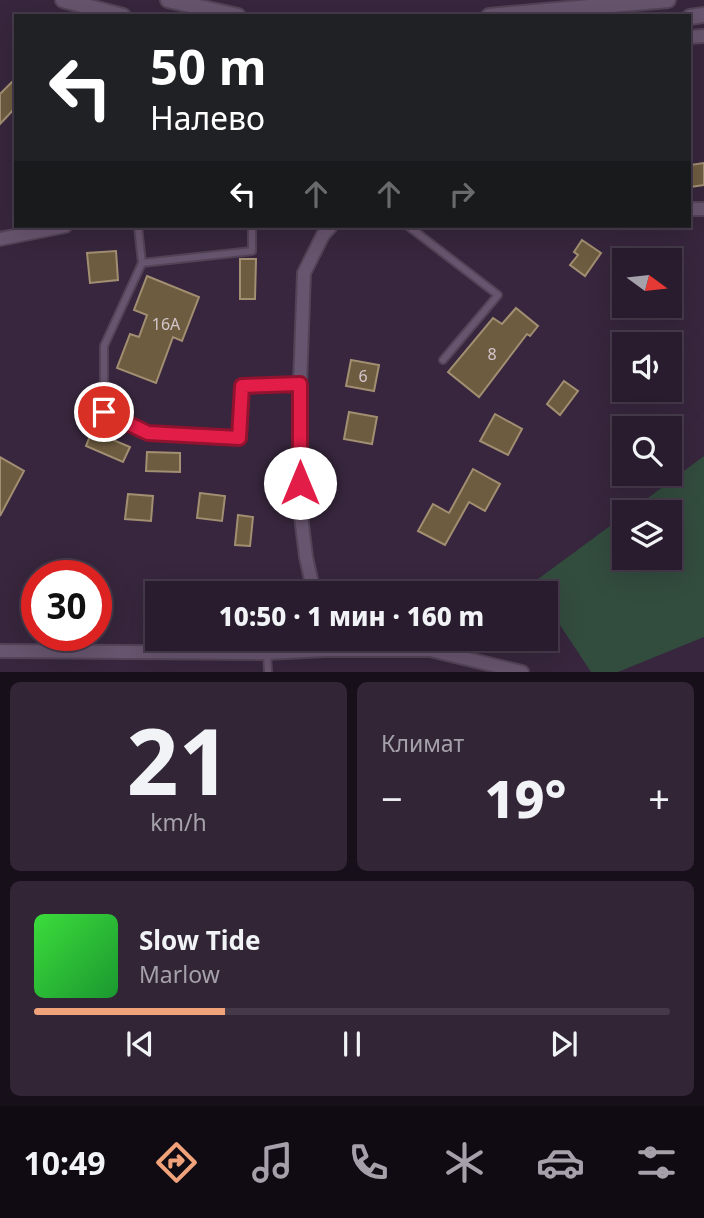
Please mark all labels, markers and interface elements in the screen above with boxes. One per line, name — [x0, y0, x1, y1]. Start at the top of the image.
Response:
text: 50 m — [150, 33, 267, 99]
icon: left — [35, 42, 126, 133]
text: Налево — [150, 96, 265, 139]
icon: left — [224, 175, 262, 213]
icon: ahead — [297, 175, 335, 213]
icon: ahead — [370, 175, 408, 213]
icon: right — [443, 175, 481, 213]
north arrow — [612, 248, 682, 318]
map controls — [612, 248, 682, 570]
house number: 16А — [152, 313, 181, 335]
button: sound — [612, 332, 682, 402]
house number: 8 — [487, 343, 497, 365]
house number: 6 — [358, 365, 368, 387]
pin — [74, 382, 134, 442]
icon: arrive — [85, 393, 123, 431]
button: search — [612, 416, 682, 486]
position arrow — [263, 446, 337, 520]
button: layers — [612, 500, 682, 570]
speed limit sign: 30 — [21, 560, 112, 651]
text: 10:50 · 1 мин · 160 m — [219, 598, 484, 634]
text: 21 — [126, 698, 231, 822]
text: Климат — [381, 727, 464, 759]
text: 19° — [484, 762, 567, 833]
text: − — [381, 772, 403, 824]
text: + — [648, 772, 670, 824]
text: km/h — [150, 806, 207, 838]
text: Slow Tide — [139, 922, 261, 958]
text: Marlow — [139, 958, 220, 990]
icon: previous — [121, 1025, 159, 1063]
icon: pause — [333, 1025, 371, 1063]
icon: next — [545, 1025, 583, 1063]
icon: directions — [152, 1138, 201, 1187]
icon: music — [248, 1138, 297, 1187]
icon: phone — [344, 1138, 393, 1187]
icon: climate — [440, 1138, 489, 1187]
icon: car — [536, 1138, 585, 1187]
icon: filters — [632, 1138, 681, 1187]
text: 10:49 — [23, 1141, 106, 1184]

